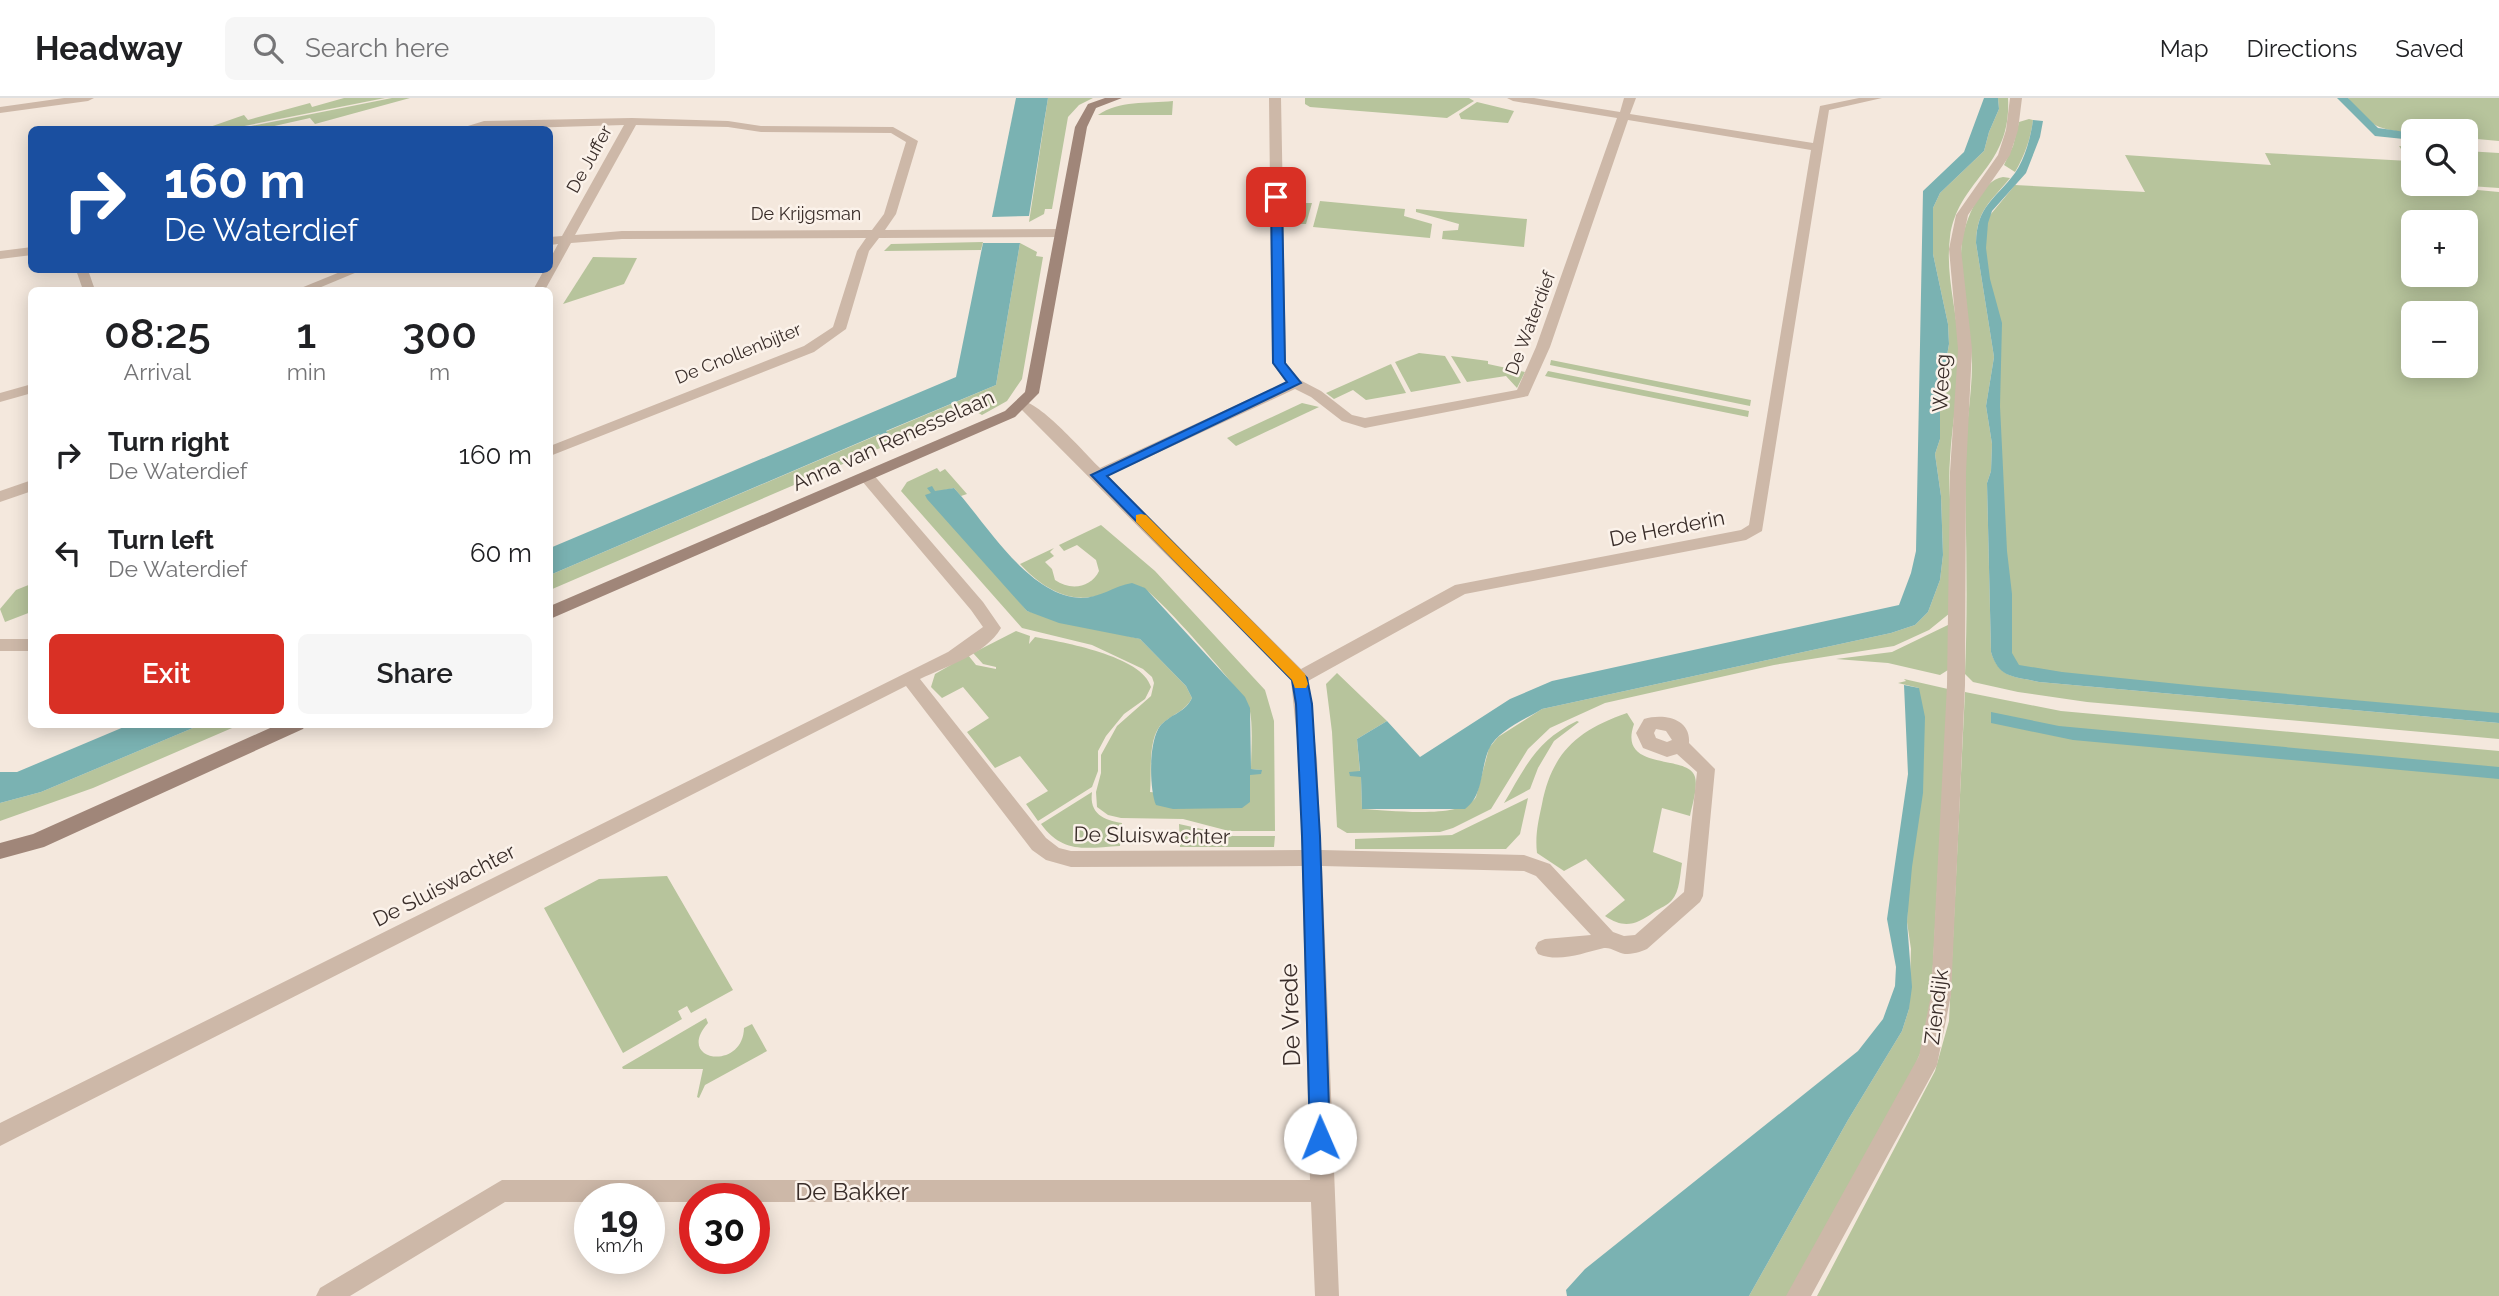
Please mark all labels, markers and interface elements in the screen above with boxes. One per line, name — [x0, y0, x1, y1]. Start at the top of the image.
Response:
search box — [225, 17, 715, 80]
text: Headway — [35, 29, 183, 68]
icon: search — [249, 29, 287, 67]
text: Search here — [305, 33, 449, 63]
text: Map — [2160, 34, 2209, 63]
text: Directions — [2247, 34, 2357, 63]
text: Saved — [2395, 34, 2464, 63]
map controls — [2401, 119, 2478, 378]
button: search — [2401, 119, 2478, 196]
street label: De Juffer — [562, 121, 616, 196]
text: 160 m — [164, 152, 305, 209]
icon: right — [49, 154, 140, 245]
pin — [1246, 167, 1306, 227]
icon: arrive — [1257, 178, 1295, 216]
street label: De Krijgsman — [751, 203, 861, 224]
button: + — [2401, 210, 2478, 287]
text: De Waterdief — [164, 211, 358, 248]
street label: De Waterdief — [1501, 267, 1560, 378]
button: − — [2401, 301, 2478, 378]
text: 08:25 — [104, 309, 211, 358]
text: 1 — [297, 309, 316, 358]
text: 300 — [402, 309, 477, 358]
street label: De Cnollenbijter — [672, 318, 805, 388]
street label: Weeg — [1927, 353, 1955, 413]
text: Arrival — [124, 358, 191, 385]
text: min — [287, 358, 326, 385]
text: m — [429, 358, 450, 385]
street label: Anna van Renesselaan — [788, 384, 998, 496]
text: Turn right — [108, 427, 229, 457]
icon: right — [49, 436, 87, 474]
text: 160 m — [459, 440, 532, 470]
text: De Waterdief — [108, 457, 247, 484]
street label: De Herderin — [1607, 505, 1727, 551]
text: Turn left — [108, 525, 214, 555]
icon: left — [49, 534, 87, 572]
text: 60 m — [470, 538, 532, 568]
text: De Waterdief — [108, 555, 247, 582]
button: Exit — [49, 634, 284, 714]
button: Share — [298, 634, 532, 714]
street label: De Sluiswachter — [1073, 821, 1231, 849]
street label: De Sluiswachter — [369, 838, 520, 932]
street label: De Vrede — [1274, 963, 1306, 1067]
street label: Ziendijk — [1919, 968, 1953, 1046]
position arrow — [1283, 1101, 1357, 1175]
street label: De Bakker — [795, 1177, 909, 1206]
speed limit sign: 30 — [679, 1183, 770, 1274]
text: 19 — [601, 1199, 638, 1240]
text: km/h — [596, 1235, 643, 1256]

